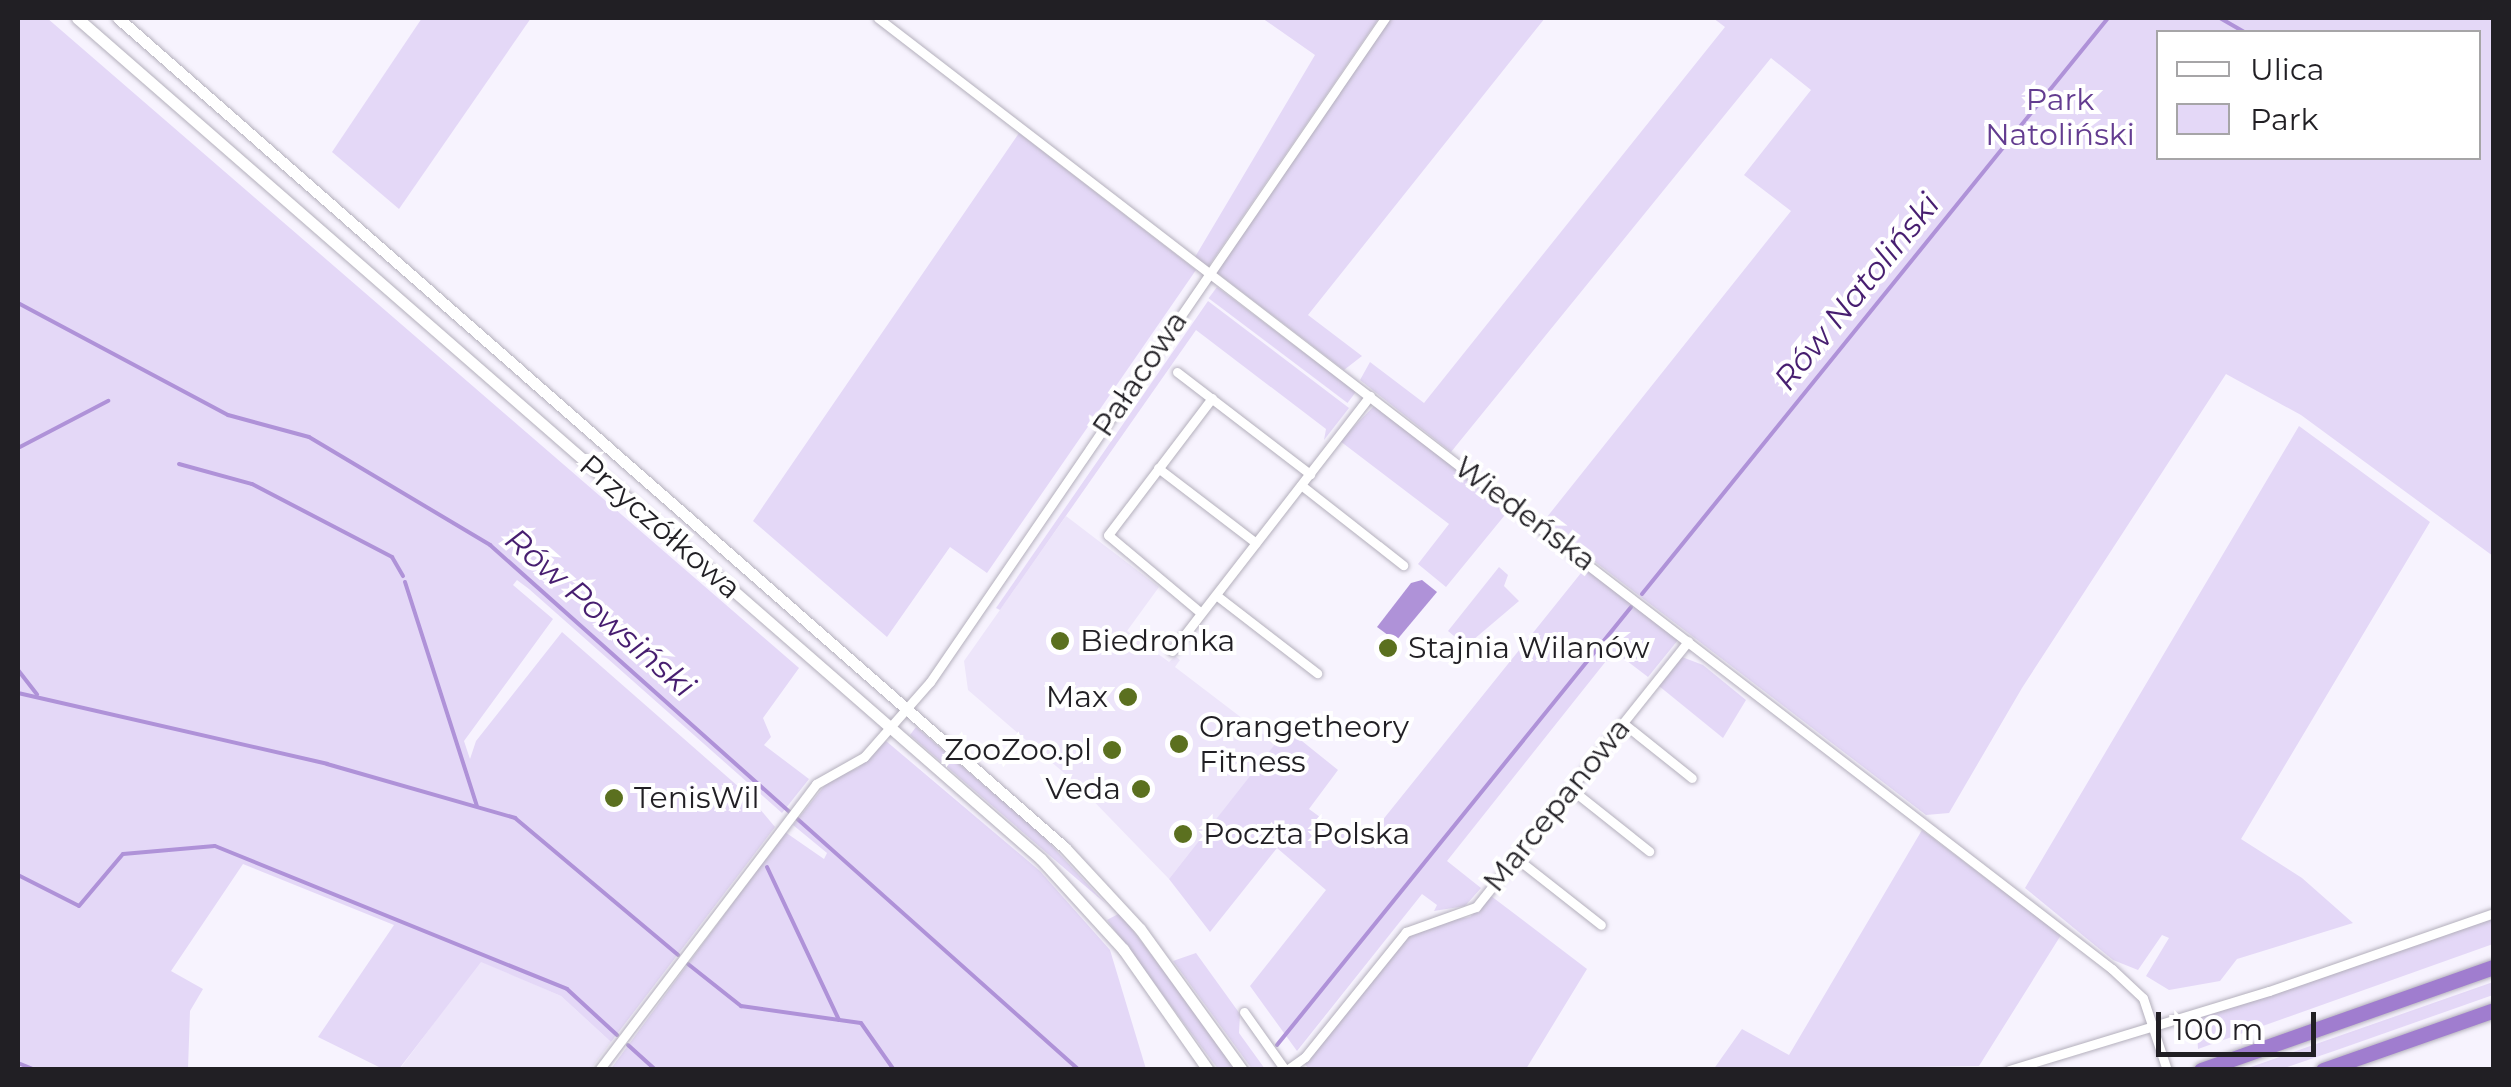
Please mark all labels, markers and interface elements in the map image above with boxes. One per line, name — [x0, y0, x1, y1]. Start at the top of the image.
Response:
legend — [2156, 30, 2481, 160]
text: Ulica — [2250, 51, 2325, 88]
park label: Park Natoliński — [1985, 82, 2135, 152]
text: Park — [2250, 101, 2319, 138]
water label: Rów Natoliński — [1766, 186, 1948, 398]
street label: Pałacowa — [1085, 305, 1195, 443]
street label: Przyczółkowa — [572, 447, 748, 607]
street label: Wiedeńska — [1447, 449, 1603, 579]
water label: Rów Powsiński — [497, 520, 703, 706]
place label: Biedronka — [1080, 623, 1235, 659]
marker: Biedronka — [1049, 630, 1071, 652]
place label: Stajnia Wilanów — [1408, 630, 1650, 666]
marker: Stajnia Wilanów — [1377, 637, 1399, 659]
place label: Max — [1046, 679, 1108, 715]
marker: Max — [1117, 686, 1139, 708]
place label: Orangetheory Fitness — [1199, 709, 1409, 780]
street label: Marcepanowa — [1476, 711, 1638, 899]
place label: ZooZoo.pl — [944, 732, 1092, 768]
marker: Orangetheory Fitness — [1168, 733, 1190, 755]
marker: ZooZoo.pl — [1101, 739, 1123, 761]
place label: Veda — [1046, 771, 1121, 807]
marker: Veda — [1130, 778, 1152, 800]
place label: TenisWil — [634, 780, 760, 816]
marker: TenisWil — [603, 787, 625, 809]
place label: Poczta Polska — [1203, 816, 1410, 852]
marker: Poczta Polska — [1172, 823, 1194, 845]
scale bar — [2161, 992, 2321, 1054]
text: 100 m — [2173, 1011, 2263, 1048]

